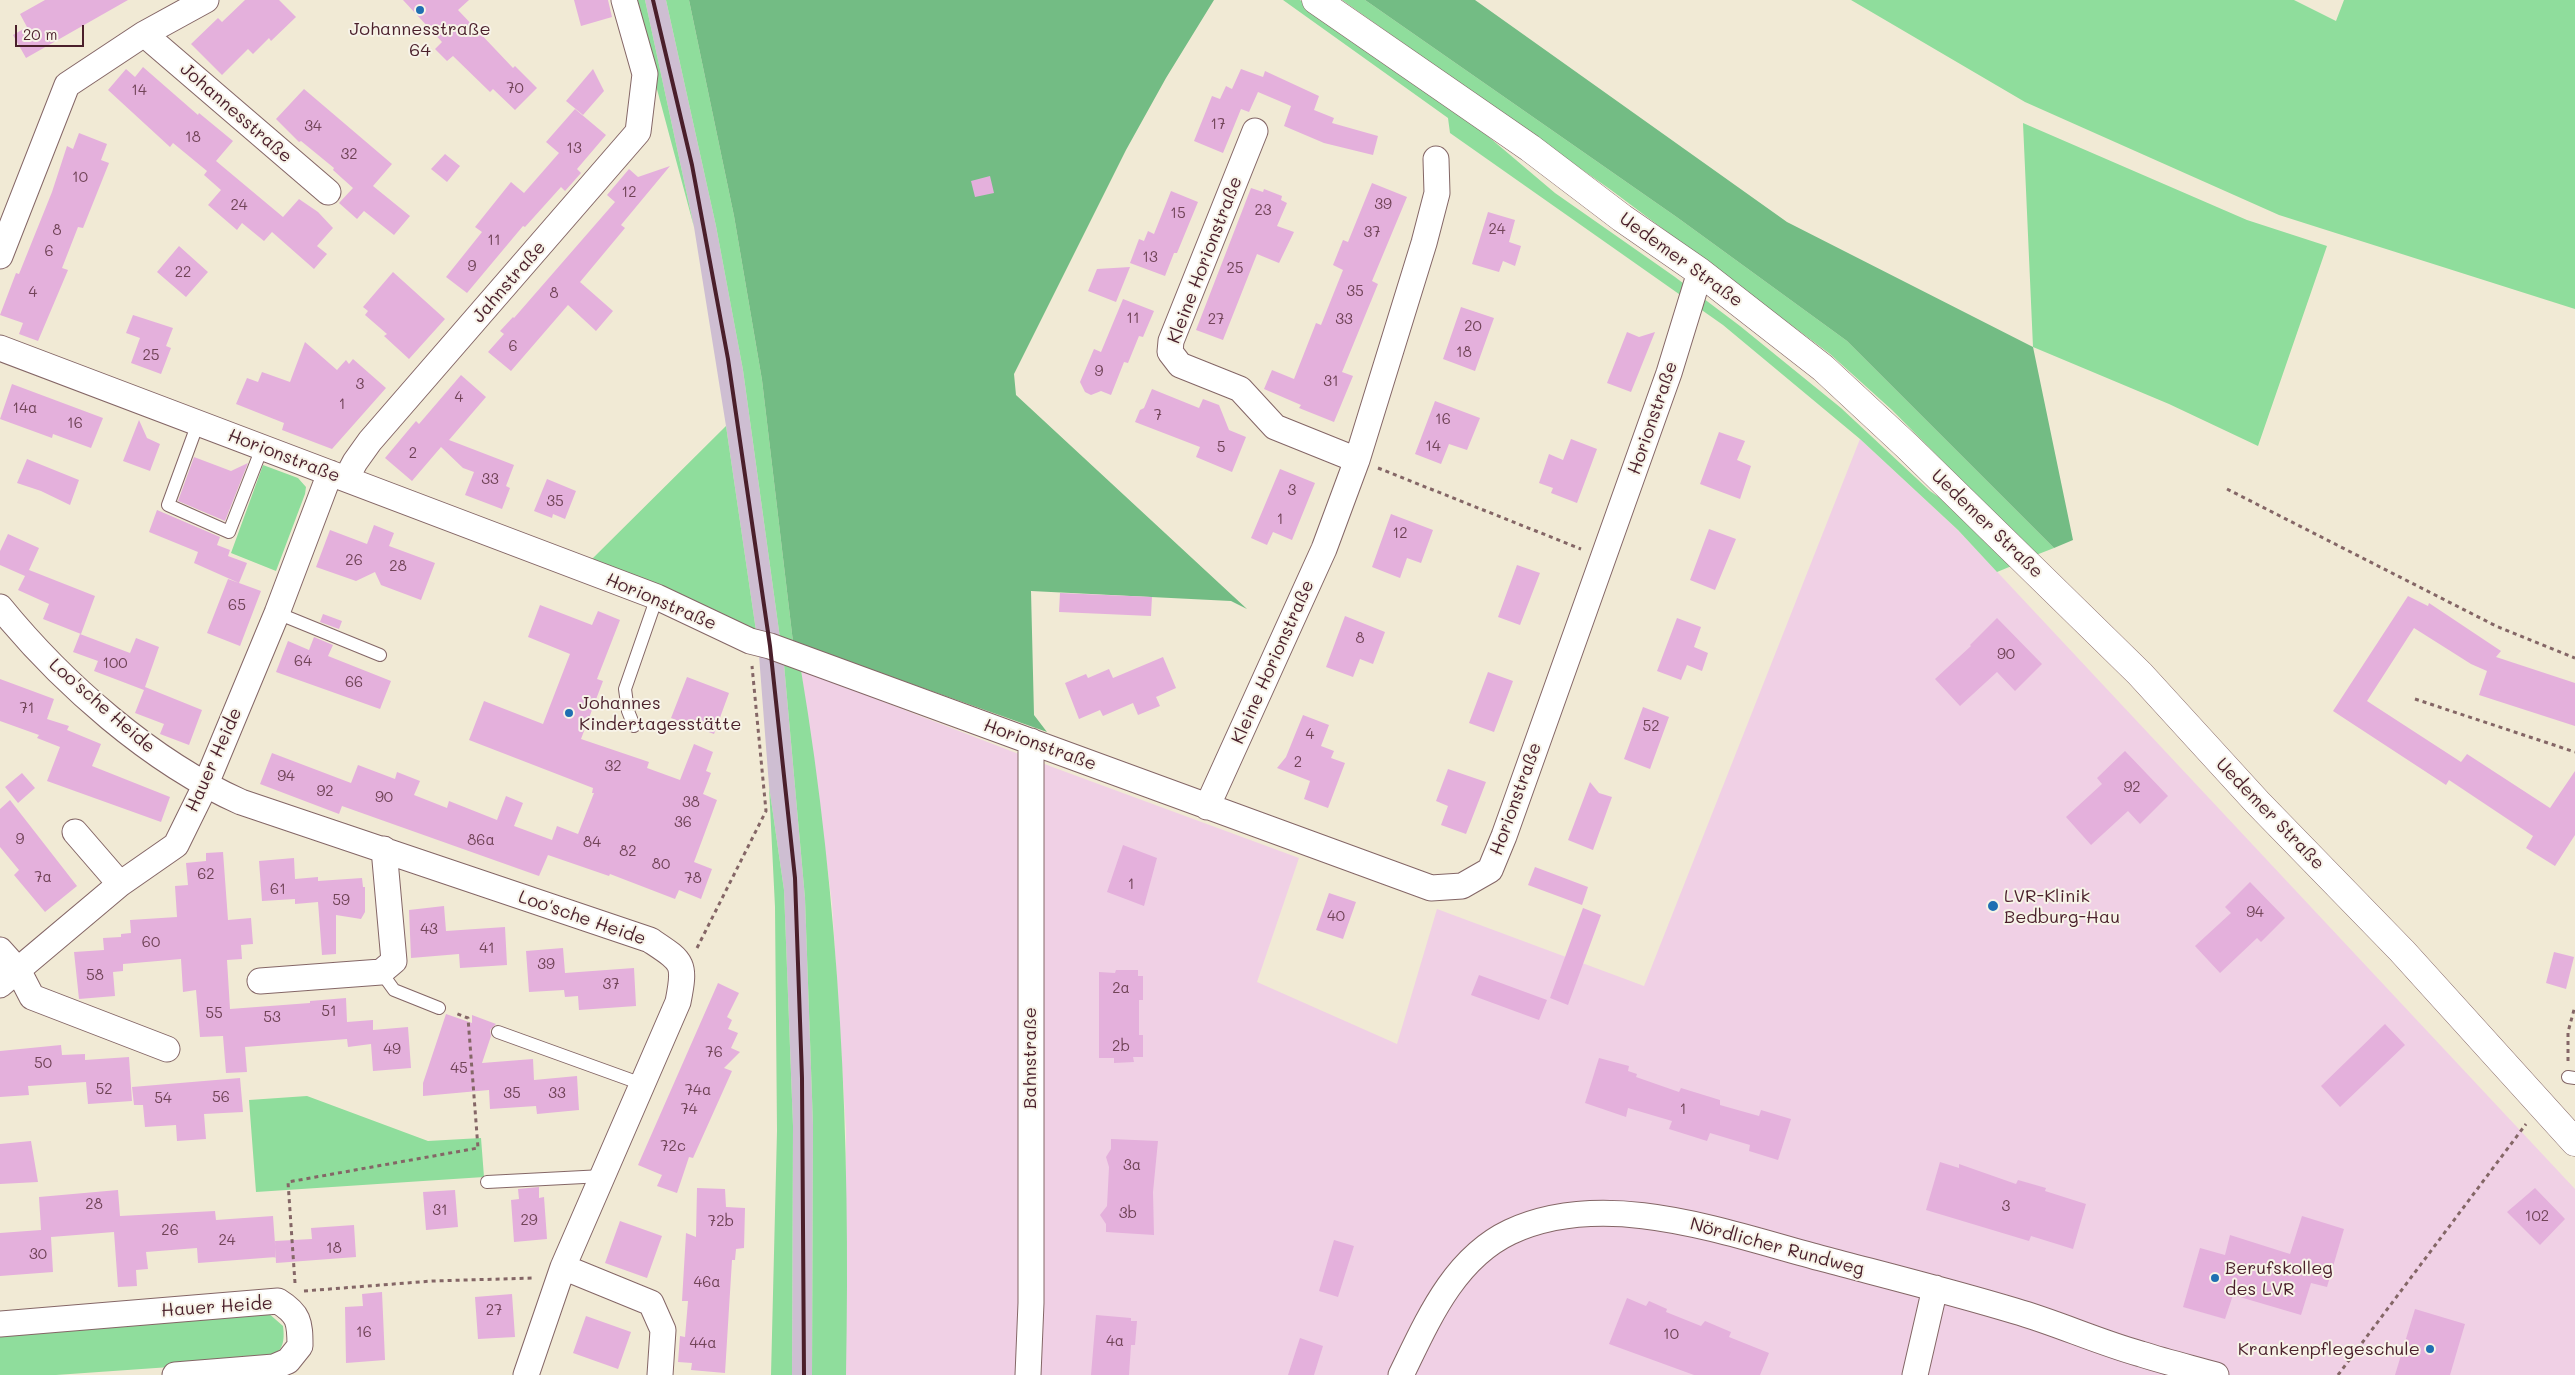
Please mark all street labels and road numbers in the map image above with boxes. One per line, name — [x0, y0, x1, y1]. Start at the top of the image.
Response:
street label: Johannesstraße — [176, 59, 296, 167]
street label: Kleine Horionstraße — [1163, 173, 1247, 347]
street label: Uedemer Straße — [1615, 208, 1747, 312]
street label: Jahnstraße — [468, 237, 550, 327]
street label: Horionstraße — [1624, 359, 1682, 477]
street label: Horionstraße — [225, 425, 343, 487]
street label: Uedemer Straße — [1927, 465, 2047, 583]
street label: Horionstraße — [602, 569, 720, 635]
street label: Kleine Horionstraße — [1227, 577, 1319, 747]
street label: Loo'sche Heide — [45, 654, 159, 758]
street label: Hauer Heide — [181, 705, 247, 815]
street label: Horionstraße — [981, 715, 1099, 775]
street label: Horionstraße — [1486, 740, 1546, 858]
street label: Uedemer Straße — [2211, 754, 2329, 874]
street label: Loo'sche Heide — [516, 886, 648, 950]
street label: Bahnstraße — [1019, 1007, 1041, 1109]
street label: Nördlicher Rundweg — [1688, 1213, 1866, 1281]
street label: Hauer Heide — [160, 1292, 274, 1322]

